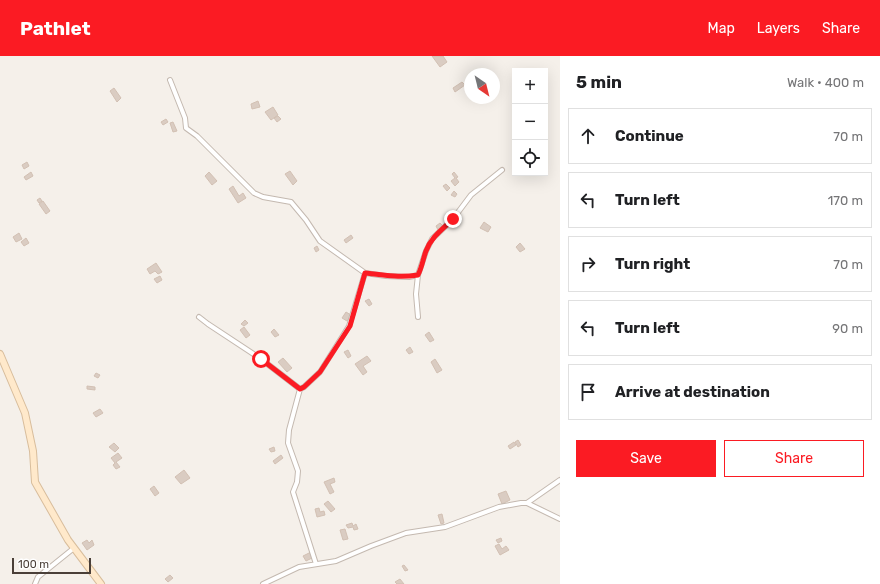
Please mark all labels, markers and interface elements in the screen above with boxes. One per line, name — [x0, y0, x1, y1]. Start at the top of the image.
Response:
text: Pathlet — [20, 17, 91, 40]
text: Map — [708, 20, 735, 37]
text: Layers — [757, 20, 800, 37]
text: Share — [822, 20, 860, 37]
north arrow — [464, 68, 500, 104]
map controls — [512, 68, 548, 176]
button: + — [512, 68, 548, 104]
text: 5 min — [576, 72, 622, 92]
text: Walk · 400 m — [787, 75, 864, 90]
button: − — [512, 104, 548, 140]
icon: ahead — [577, 125, 599, 147]
text: Continue — [615, 127, 684, 145]
text: 70 m — [833, 129, 863, 144]
button: locate — [512, 140, 548, 176]
icon: left — [577, 189, 599, 211]
text: Turn left — [615, 191, 680, 209]
text: 170 m — [828, 193, 863, 208]
route end — [444, 210, 462, 228]
icon: right — [577, 253, 599, 275]
text: Turn right — [615, 255, 690, 273]
text: 70 m — [833, 257, 863, 272]
icon: left — [577, 317, 599, 339]
text: Turn left — [615, 319, 680, 337]
text: 90 m — [832, 321, 863, 336]
route start — [252, 350, 270, 368]
icon: arrive — [577, 381, 599, 403]
text: Arrive at destination — [615, 383, 770, 401]
button: Save — [576, 440, 716, 477]
button: Share — [724, 440, 864, 477]
scale bar — [12, 556, 91, 575]
text: 100 m — [18, 558, 49, 571]

